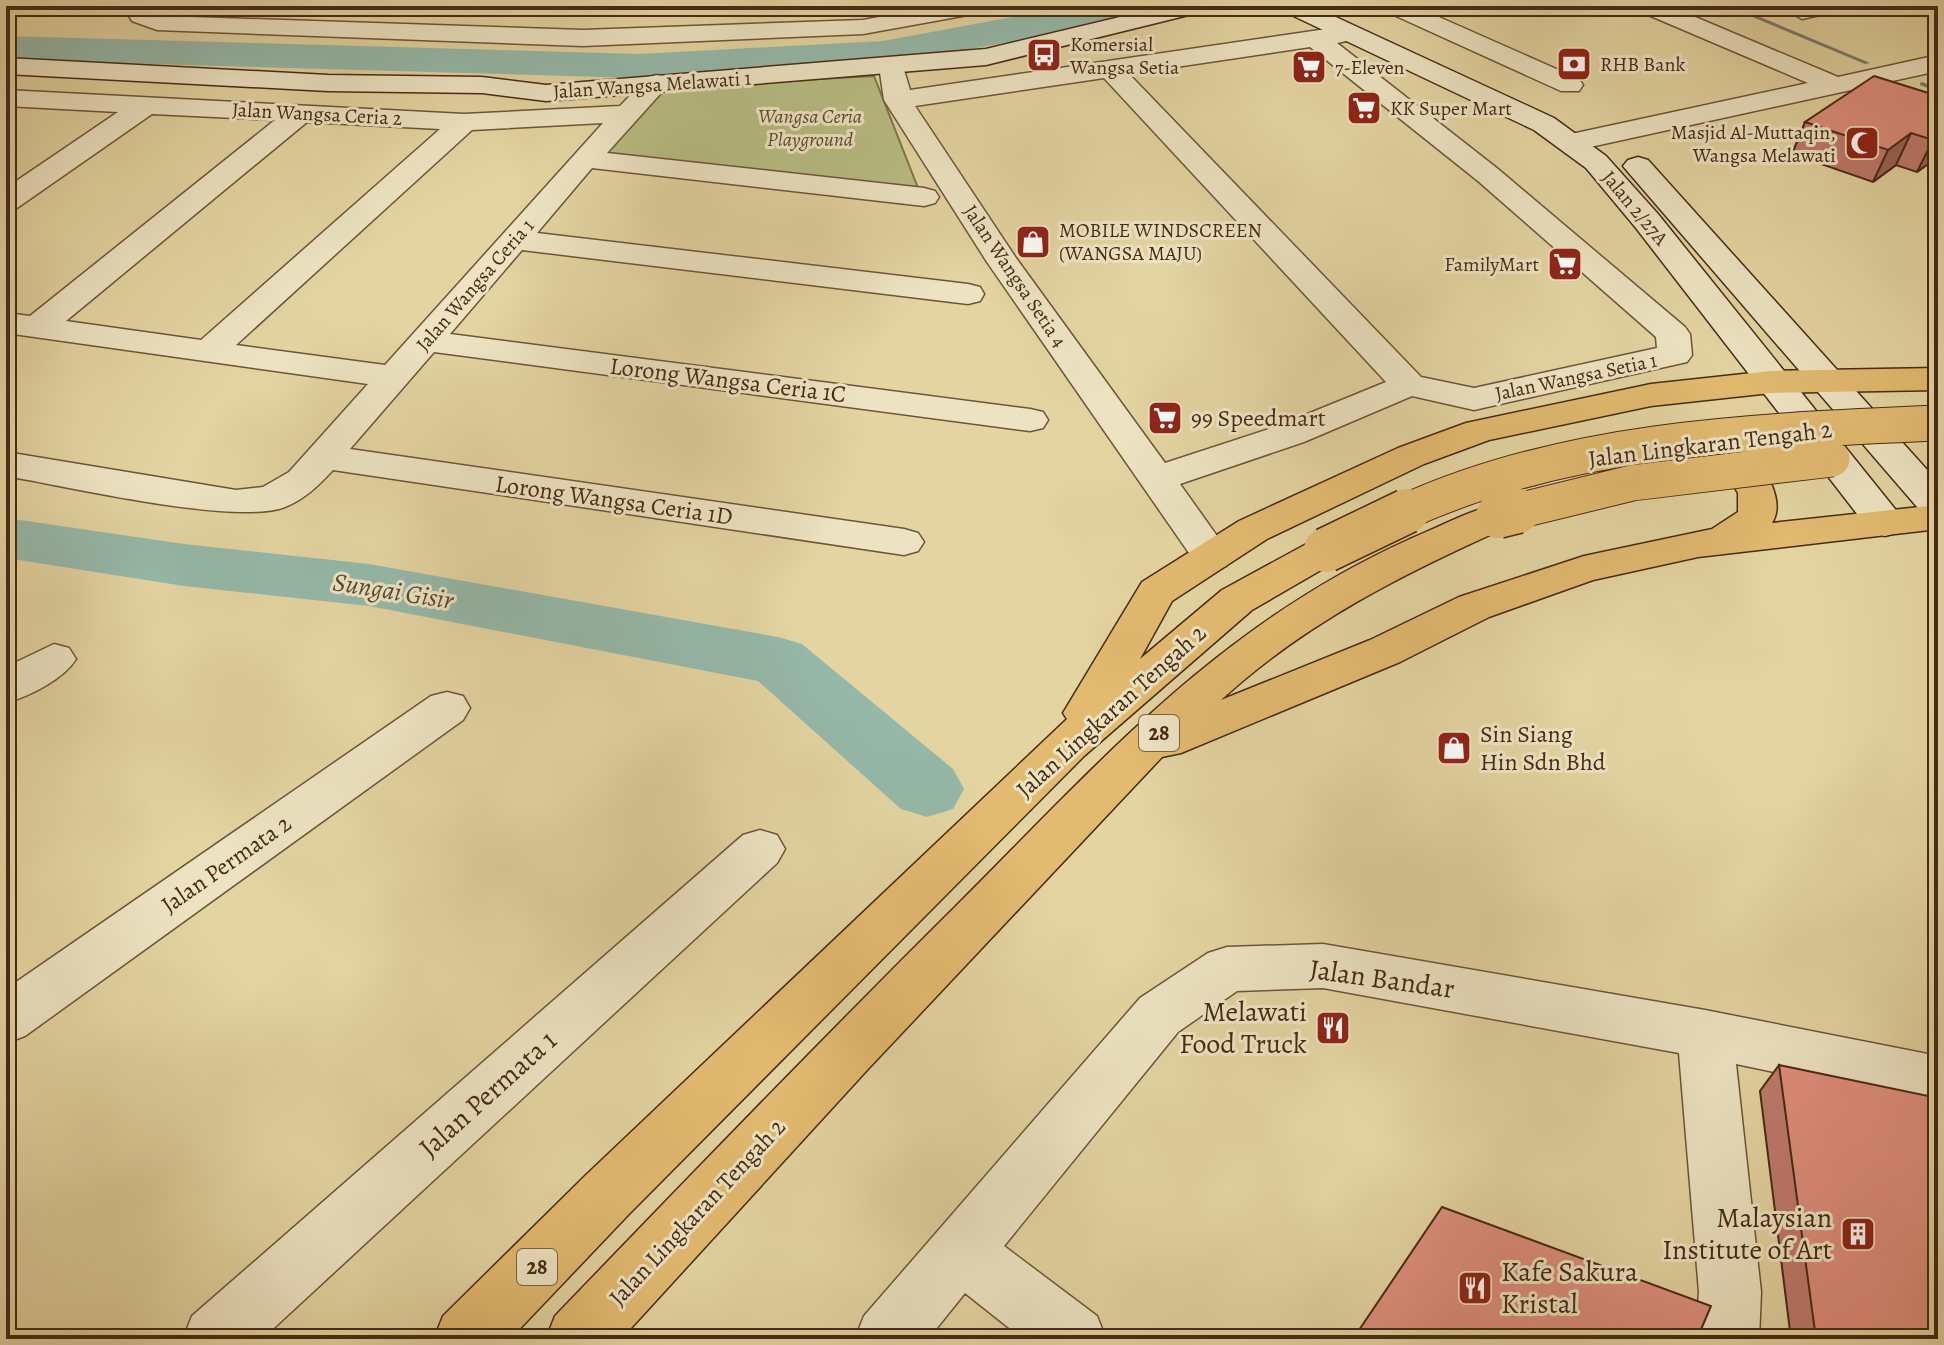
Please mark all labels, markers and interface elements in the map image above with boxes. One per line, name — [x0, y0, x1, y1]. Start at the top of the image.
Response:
place label: Komersial Wangsa Setia — [1069, 31, 1180, 81]
bus stop icon: Komersial Wangsa Setia — [1025, 36, 1063, 74]
bank icon: RHB Bank — [1555, 45, 1593, 83]
supermarket icon: 7-Eleven — [1290, 48, 1328, 86]
place label: RHB Bank — [1600, 51, 1685, 78]
place label: 7-Eleven — [1335, 54, 1405, 81]
street label: Jalan Wangsa Melawati 1 — [552, 65, 752, 105]
supermarket icon: KK Super Mart — [1345, 89, 1383, 127]
place label: KK Super Mart — [1390, 95, 1512, 122]
street label: Jalan Wangsa Ceria 2 — [231, 96, 403, 132]
park label: Wangsa Ceria Playground — [758, 103, 862, 153]
place label: Masjid Al-Muttaqin, Wangsa Melawati — [1671, 119, 1836, 169]
mosque icon: Masjid Al-Muttaqin, Wangsa Melawati — [1843, 124, 1881, 162]
street label: Jalan 2/27A — [1596, 165, 1674, 251]
street label: Jalan Wangsa Setia 4 — [957, 199, 1073, 353]
street label: Jalan Wangsa Ceria 1 — [410, 213, 540, 357]
place label: MOBILE WINDSCREEN (WANGSA MAJU) — [1059, 217, 1262, 267]
shop icon: MOBILE WINDSCREEN (WANGSA MAJU) — [1014, 223, 1052, 261]
supermarket icon: FamilyMart — [1546, 245, 1584, 283]
place label: FamilyMart — [1444, 251, 1539, 278]
street label: Jalan Wangsa Setia 1 — [1493, 347, 1659, 407]
street label: Lorong Wangsa Ceria 1C — [608, 350, 848, 410]
supermarket icon: 99 Speedmart — [1146, 399, 1184, 437]
place label: 99 Speedmart — [1191, 402, 1326, 434]
street label: Jalan Lingkaran Tengah 2 — [1586, 413, 1834, 475]
street label: Lorong Wangsa Ceria 1D — [493, 467, 735, 533]
water label: Sungai Gisir — [330, 564, 457, 618]
street label: Jalan Lingkaran Tengah 2 — [1009, 617, 1213, 805]
road number: 28 — [1139, 715, 1179, 751]
place label: Sin Siang Hin Sdn Bhd — [1480, 718, 1606, 778]
shop icon: Sin Siang Hin Sdn Bhd — [1435, 729, 1473, 767]
street label: Jalan Permata 2 — [155, 807, 297, 921]
street label: Jalan Bandar — [1307, 950, 1457, 1008]
place label: Melawati Food Truck — [1179, 993, 1307, 1063]
restaurant icon: Melawati Food Truck — [1314, 1009, 1352, 1047]
street label: Jalan Permata 1 — [411, 1022, 565, 1166]
street label: Jalan Lingkaran Tengah 2 — [602, 1111, 792, 1313]
place label: Malaysian Institute of Art — [1662, 1199, 1832, 1269]
building icon: Malaysian Institute of Art — [1839, 1215, 1877, 1253]
road number: 28 — [517, 1249, 557, 1285]
place label: Kafe Sakura Kristal — [1501, 1253, 1638, 1323]
restaurant icon: Kafe Sakura Kristal — [1456, 1269, 1494, 1307]

